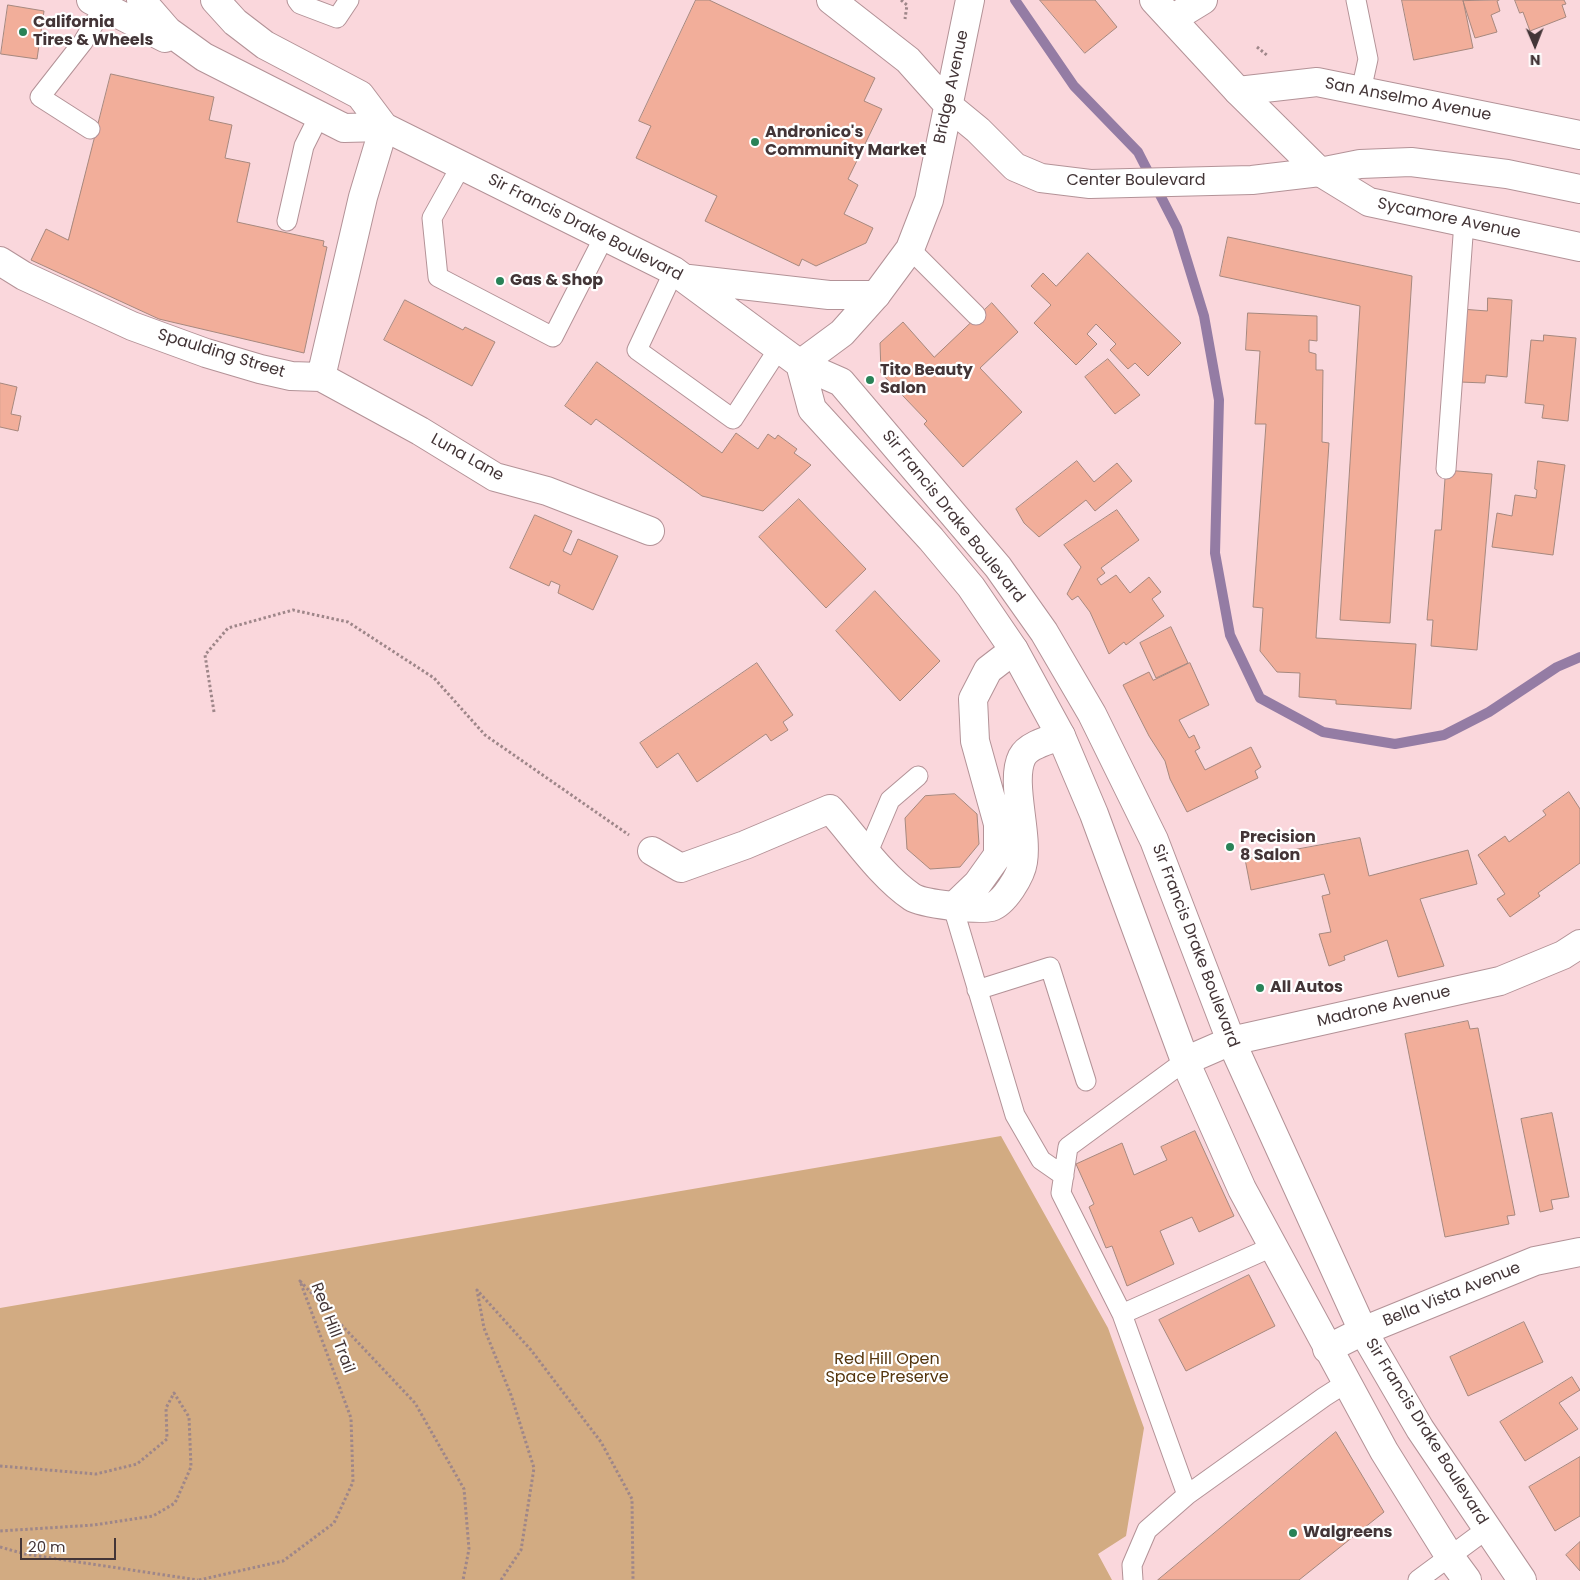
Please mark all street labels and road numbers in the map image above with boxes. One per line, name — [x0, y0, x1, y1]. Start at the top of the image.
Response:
street label: Bridge Avenue — [931, 28, 973, 146]
street label: San Anselmo Avenue — [1323, 74, 1493, 126]
street label: Sir Francis Drake Boulevard — [484, 170, 686, 286]
street label: Center Boulevard — [1066, 171, 1206, 191]
street label: Sycamore Avenue — [1376, 194, 1522, 244]
street label: Spaulding Street — [155, 326, 287, 382]
street label: Sir Francis Drake Boulevard — [878, 427, 1028, 607]
street label: Luna Lane — [427, 430, 507, 486]
street label: Sir Francis Drake Boulevard — [1147, 842, 1243, 1050]
street label: Madrone Avenue — [1316, 982, 1452, 1032]
street label: Bella Vista Avenue — [1380, 1259, 1524, 1331]
street label: Red Hill Trail — [306, 1280, 358, 1376]
street label: Sir Francis Drake Boulevard — [1361, 1335, 1491, 1529]

